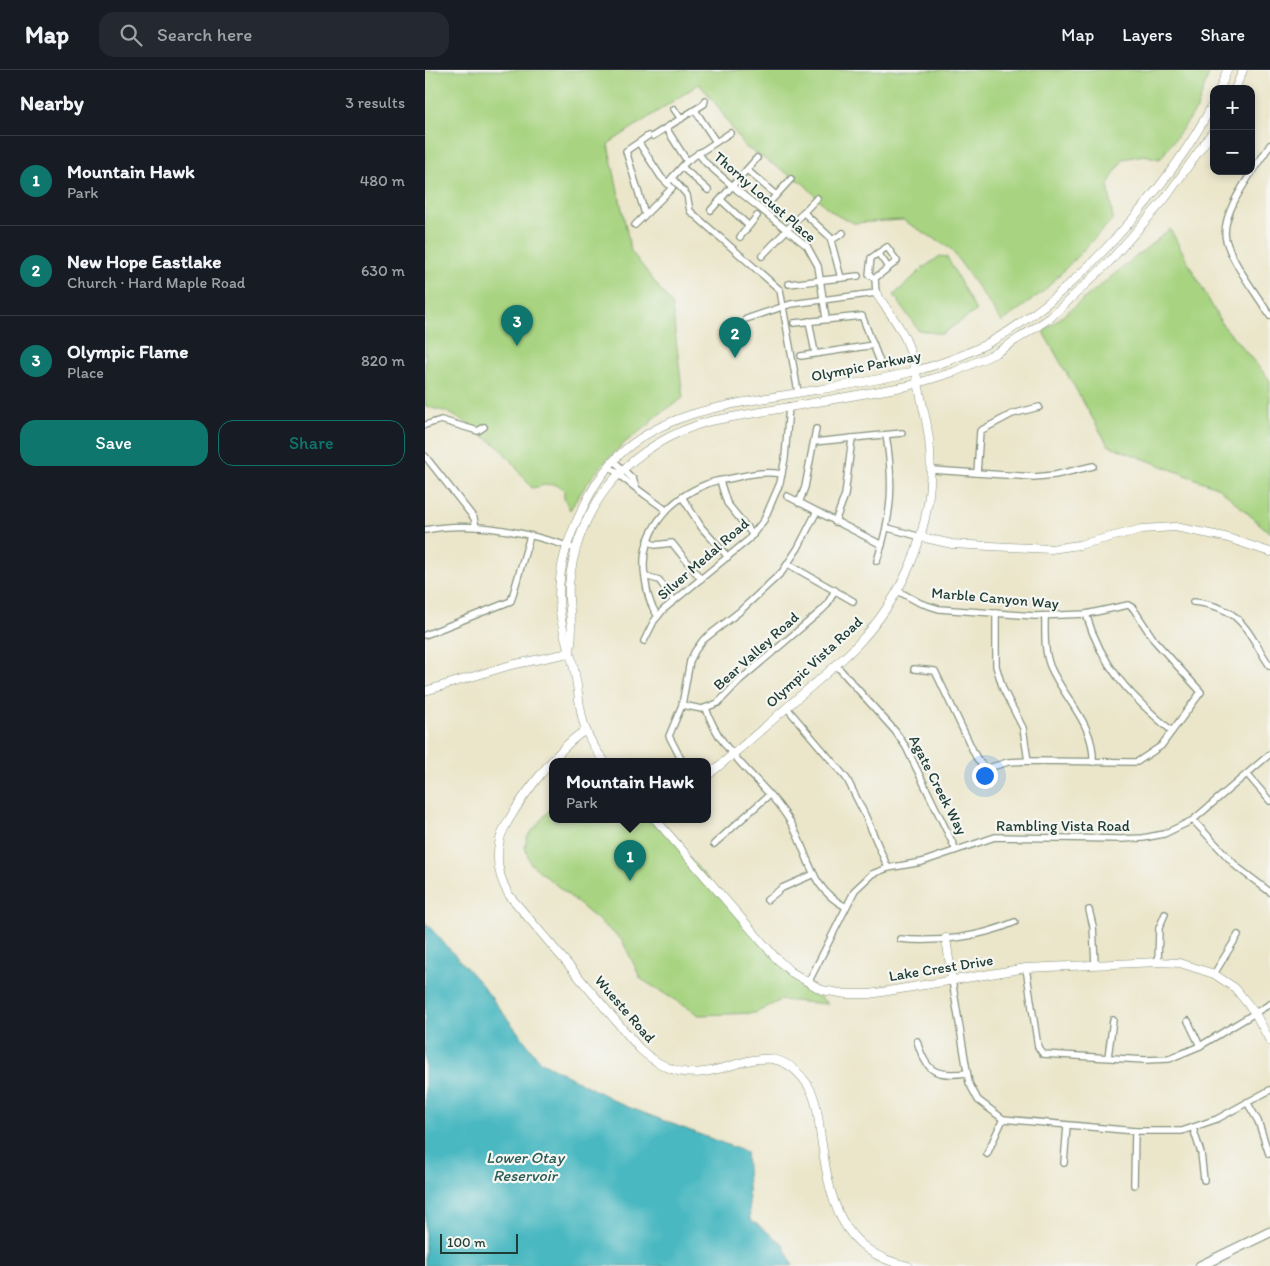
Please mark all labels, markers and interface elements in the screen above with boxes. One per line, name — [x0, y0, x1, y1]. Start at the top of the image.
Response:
search box — [99, 12, 449, 57]
text: Map — [25, 20, 69, 49]
icon: search — [117, 21, 145, 49]
text: Search here — [157, 23, 252, 46]
text: Map — [1061, 24, 1094, 46]
text: Layers — [1122, 24, 1172, 46]
text: Share — [1200, 24, 1245, 46]
map controls — [1210, 85, 1255, 175]
button: + — [1210, 85, 1255, 130]
text: Nearby — [20, 90, 84, 115]
text: 3 results — [345, 93, 405, 112]
button: − — [1210, 130, 1255, 175]
street label: Thorny Locust Place — [710, 148, 820, 246]
text: Mountain Hawk — [67, 160, 195, 183]
text: 1 — [32, 171, 40, 190]
text: 480 m — [360, 171, 405, 190]
text: Park — [67, 183, 98, 202]
text: New Hope Eastlake — [67, 250, 222, 273]
text: 2 — [32, 261, 40, 280]
text: 630 m — [361, 261, 405, 280]
text: Church · Hard Maple Road — [67, 273, 245, 292]
pin: 3 — [501, 305, 533, 346]
pin: 2 — [719, 317, 751, 358]
text: Olympic Flame — [67, 340, 189, 363]
street label: Olympic Parkway — [810, 347, 922, 385]
text: 3 — [32, 351, 40, 370]
text: 820 m — [361, 351, 405, 370]
text: Place — [67, 363, 104, 382]
button: Save — [20, 420, 208, 466]
button: Share — [218, 420, 405, 466]
street label: Silver Medal Road — [653, 514, 753, 604]
street label: Marble Canyon Way — [931, 583, 1059, 613]
street label: Bear Valley Road — [710, 608, 802, 694]
street label: Olympic Vista Road — [762, 613, 866, 711]
street label: Agate Creek Way — [905, 732, 971, 838]
popup — [549, 758, 711, 823]
your location — [972, 763, 998, 789]
text: Mountain Hawk — [566, 770, 694, 793]
text: Park — [566, 793, 598, 812]
street label: Rambling Vista Road — [996, 817, 1130, 835]
pin: 1 — [614, 840, 646, 881]
street label: Lake Crest Drive — [888, 951, 994, 985]
street label: Wueste Road — [591, 972, 659, 1046]
water label: Lower Otay Reservoir — [486, 1148, 565, 1185]
scale bar — [440, 1231, 517, 1254]
text: 100 m — [447, 1234, 486, 1251]

